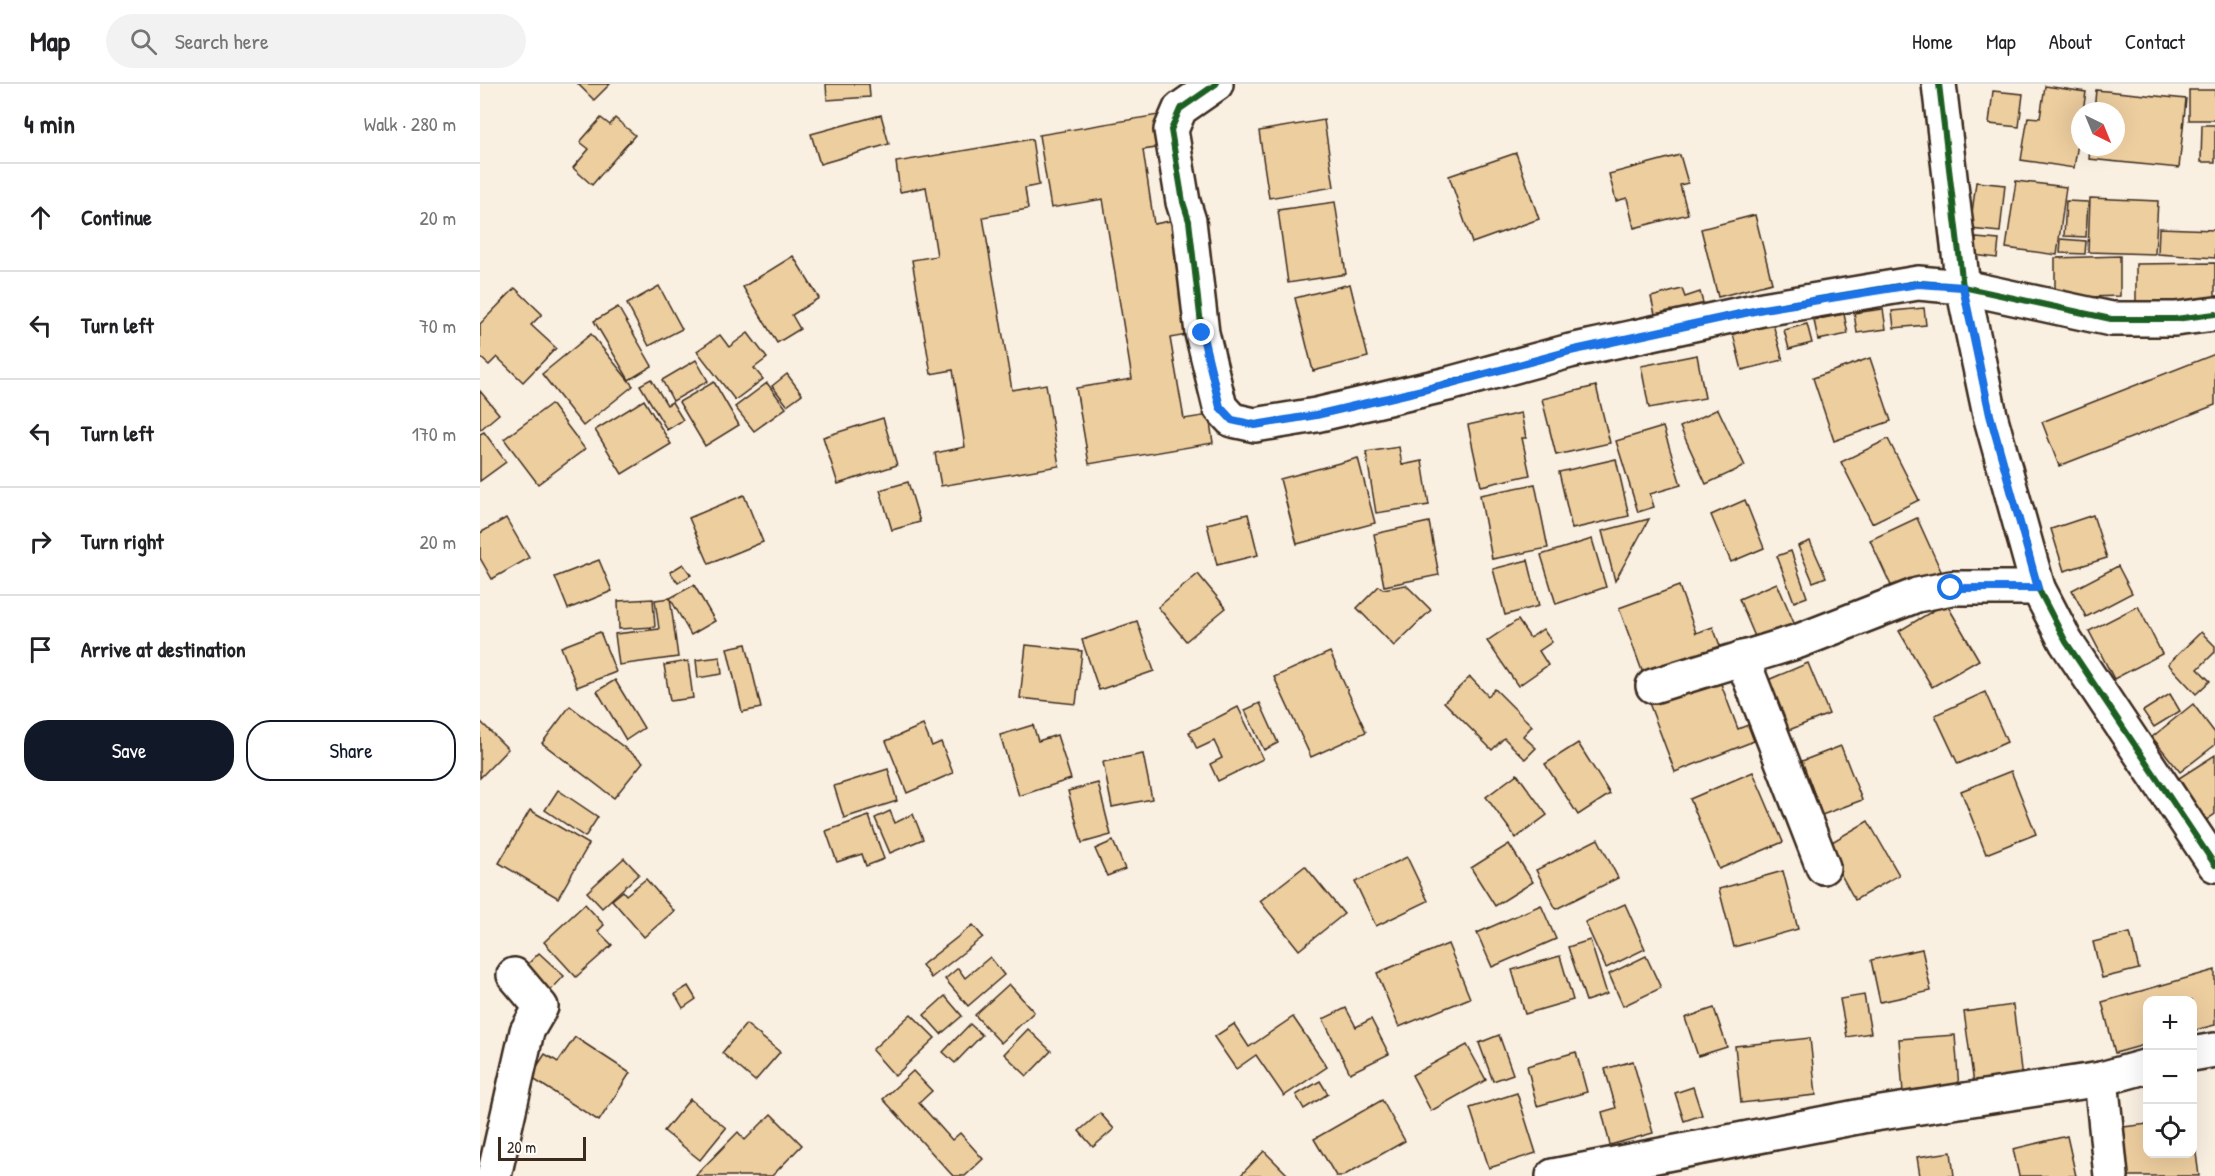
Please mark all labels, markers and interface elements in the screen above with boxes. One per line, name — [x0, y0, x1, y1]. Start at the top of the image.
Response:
search box — [106, 14, 526, 68]
text: Map — [30, 22, 70, 60]
icon: search — [127, 25, 160, 58]
text: Search here — [175, 26, 269, 56]
text: Home — [1912, 27, 1953, 56]
text: Map — [1986, 27, 2016, 56]
text: About — [2049, 27, 2092, 56]
text: Contact — [2125, 27, 2185, 56]
north arrow — [2071, 102, 2125, 156]
text: 4 min — [24, 106, 75, 141]
text: Walk · 280 m — [364, 110, 456, 137]
icon: ahead — [24, 201, 57, 234]
text: Continue — [81, 202, 152, 232]
text: 20 m — [419, 204, 456, 231]
icon: left — [24, 309, 57, 342]
text: Turn left — [81, 310, 154, 340]
text: 70 m — [419, 312, 456, 339]
route end — [1188, 319, 1214, 345]
icon: left — [24, 417, 57, 450]
text: Turn left — [81, 418, 154, 448]
text: 170 m — [412, 420, 456, 447]
icon: right — [24, 525, 57, 558]
text: Turn right — [81, 526, 164, 556]
text: 20 m — [419, 528, 456, 555]
route start — [1937, 574, 1963, 600]
icon: arrive — [24, 633, 57, 666]
text: Arrive at destination — [81, 634, 246, 664]
button: Save — [24, 720, 234, 781]
button: Share — [246, 720, 456, 781]
map controls — [2143, 996, 2197, 1158]
button: + — [2143, 996, 2197, 1050]
button: − — [2143, 1050, 2197, 1104]
button: locate — [2143, 1104, 2197, 1158]
scale bar — [498, 1134, 586, 1162]
text: 20 m — [507, 1136, 536, 1158]

